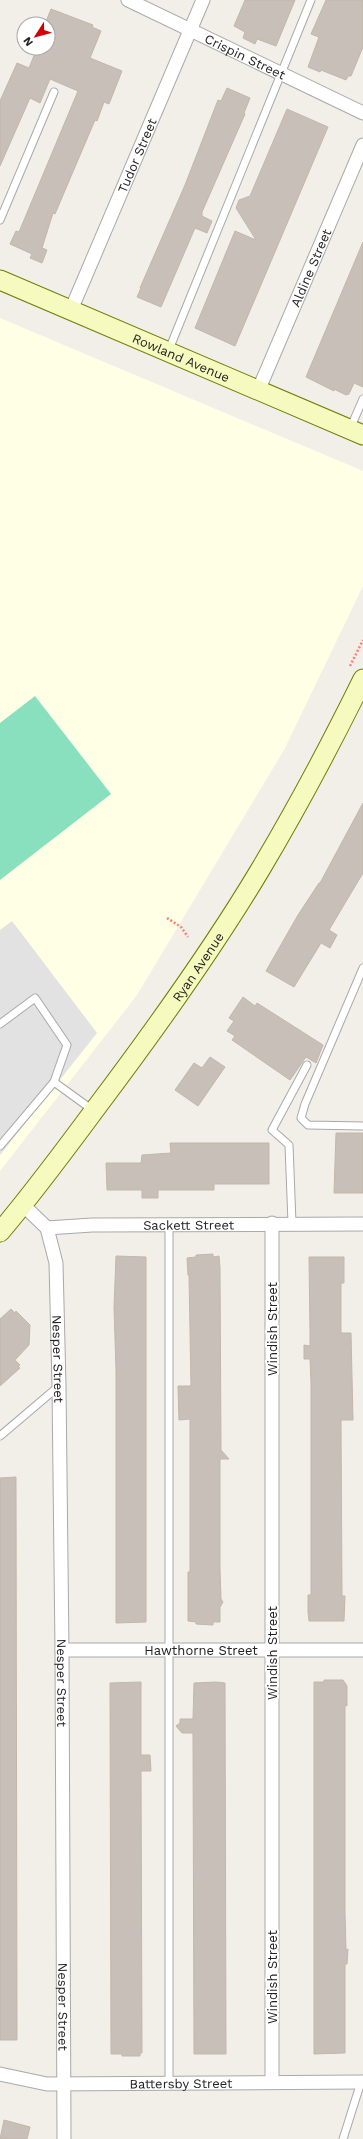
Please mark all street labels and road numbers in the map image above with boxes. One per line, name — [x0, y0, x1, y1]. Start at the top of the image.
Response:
street label: Crispin Street — [202, 31, 288, 83]
street label: Tudor Street — [115, 116, 160, 195]
street label: Aldine Street — [288, 226, 335, 309]
street label: Rowland Avenue — [130, 330, 232, 385]
street label: Ryan Avenue — [169, 930, 227, 1004]
street label: Sackett Street — [143, 1217, 235, 1233]
street label: Windish Street — [265, 1281, 280, 1376]
street label: Nesper Street — [49, 1315, 66, 1404]
street label: Windish Street — [265, 1605, 280, 1700]
street label: Nesper Street — [54, 1639, 69, 1727]
street label: Hawthorne Street — [144, 1643, 258, 1658]
street label: Windish Street — [265, 1929, 280, 2024]
street label: Nesper Street — [55, 1963, 71, 2051]
street label: Battersby Street — [129, 2076, 233, 2091]

